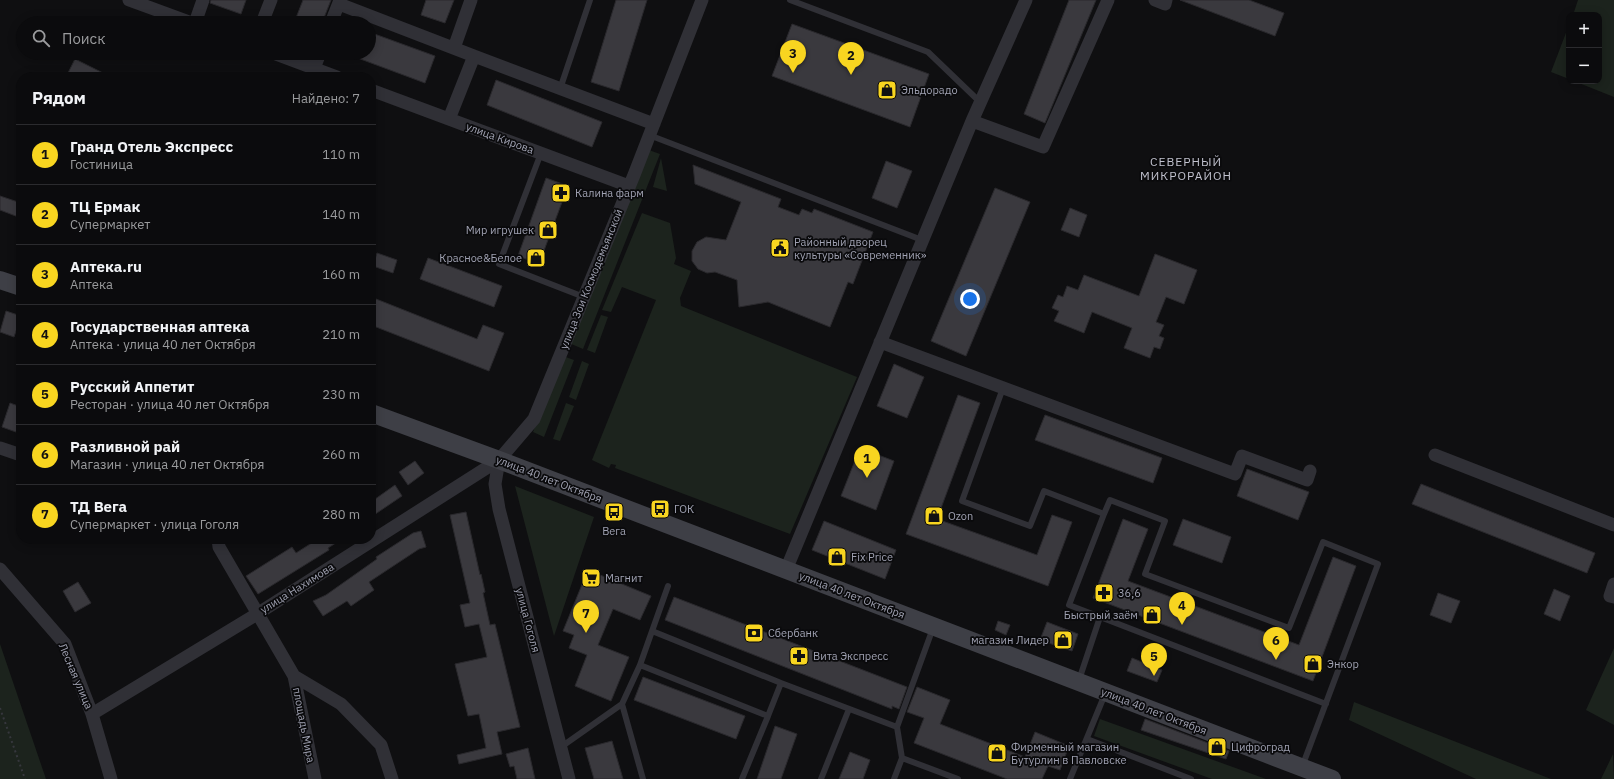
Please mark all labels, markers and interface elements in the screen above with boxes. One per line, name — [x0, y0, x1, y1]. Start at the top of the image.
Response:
map controls — [1566, 12, 1602, 84]
button: + — [1566, 12, 1602, 48]
search box — [16, 16, 376, 60]
icon: search — [30, 27, 52, 49]
text: Поиск — [62, 29, 105, 48]
pin: 3 — [780, 40, 806, 73]
pin: 2 — [838, 42, 864, 75]
button: − — [1566, 48, 1602, 84]
shop icon: Эльдорадо — [876, 79, 898, 101]
place label: Эльдорадо — [901, 83, 958, 97]
text: Рядом — [32, 87, 86, 109]
text: Найдено: 7 — [292, 90, 360, 107]
street label: улица Кирова — [464, 119, 536, 157]
text: Гранд Отель Экспресс — [70, 137, 233, 156]
text: 1 — [41, 146, 49, 163]
text: 110 m — [322, 146, 360, 163]
district label: СЕВЕРНЫЙ МИКРОРАЙОН — [1140, 154, 1232, 183]
text: Гостиница — [70, 156, 133, 173]
pharmacy icon: Калина фарм — [550, 182, 572, 204]
place label: Калина фарм — [575, 186, 644, 200]
text: ТЦ Ермак — [70, 197, 140, 216]
text: 2 — [41, 206, 49, 223]
text: 140 m — [322, 206, 360, 223]
street label: улица Зои Космодемьянской — [556, 207, 626, 351]
text: Супермаркет — [70, 216, 150, 233]
shop icon: Мир игрушек — [537, 219, 559, 241]
place label: Мир игрушек — [466, 223, 534, 237]
place label: Районный дворец культуры «Современник» — [794, 235, 927, 262]
public building icon: Районный дворец культуры «Современник» — [769, 237, 791, 259]
shop icon: Красное&Белое — [525, 247, 547, 269]
place label: Красное&Белое — [439, 251, 522, 265]
text: Аптека.ru — [70, 257, 142, 276]
text: 3 — [41, 266, 49, 283]
text: 160 m — [322, 266, 360, 283]
text: Аптека — [70, 276, 113, 293]
your location — [960, 289, 980, 309]
text: Государственная аптека — [70, 317, 249, 336]
text: 4 — [41, 326, 49, 343]
text: 210 m — [322, 326, 360, 343]
text: Аптека · улица 40 лет Октября — [70, 336, 256, 353]
text: Русский Аппетит — [70, 377, 194, 396]
text: 5 — [41, 386, 49, 403]
text: 230 m — [322, 386, 360, 403]
text: Ресторан · улица 40 лет Октября — [70, 396, 270, 413]
text: Разливной рай — [70, 437, 180, 456]
pin: 1 — [854, 445, 880, 478]
text: 6 — [41, 446, 49, 463]
text: 260 m — [322, 446, 360, 463]
street label: улица 40 лет Октября — [494, 452, 604, 506]
text: Магазин · улица 40 лет Октября — [70, 456, 265, 473]
text: ТД Вега — [70, 497, 127, 516]
bus stop icon: ГОК — [649, 498, 671, 520]
bus stop icon: Вега — [603, 501, 625, 523]
place label: ГОК — [674, 502, 694, 516]
shop icon: Ozon — [923, 505, 945, 527]
text: 7 — [41, 506, 49, 523]
text: 280 m — [322, 506, 360, 523]
place label: Ozon — [948, 509, 973, 523]
text: Супермаркет · улица Гоголя — [70, 516, 239, 533]
place label: Вега — [602, 524, 626, 538]
shop icon: Fix Price — [826, 546, 848, 568]
place label: Fix Price — [851, 550, 893, 564]
street label: улица Нахимова — [257, 560, 337, 616]
supermarket icon: Магнит — [580, 567, 602, 589]
street label: улица 40 лет Октября — [797, 568, 907, 622]
place label: Магнит — [605, 571, 643, 585]
pharmacy icon: 36,6 — [1093, 582, 1115, 604]
street label: улица Гоголя — [513, 586, 543, 654]
place label: 36,6 — [1118, 586, 1141, 600]
pin: 4 — [1169, 592, 1195, 625]
pin: 7 — [573, 600, 599, 633]
shop icon: Быстрый заём — [1141, 604, 1163, 626]
place label: Быстрый заём — [1064, 608, 1138, 622]
bank icon: Сбербанк — [743, 622, 765, 644]
place label: Сбербанк — [768, 626, 818, 640]
pin: 6 — [1263, 627, 1289, 660]
shop icon: магазин Лидер — [1052, 629, 1074, 651]
place label: магазин Лидер — [971, 633, 1049, 647]
street label: Лесная улица — [56, 641, 96, 711]
pin: 5 — [1141, 643, 1167, 676]
pharmacy icon: Вита Экспресс — [788, 645, 810, 667]
place label: Вита Экспресс — [813, 649, 889, 663]
shop icon: Энкор — [1302, 653, 1324, 675]
place label: Энкор — [1327, 657, 1359, 671]
street label: улица 40 лет Октября — [1099, 684, 1209, 738]
street label: площадь Мира — [290, 686, 318, 764]
shop icon: Цифроград — [1206, 736, 1228, 758]
place label: Фирменный магазин Бутурлин в Павловске — [1011, 740, 1127, 767]
place label: Цифроград — [1231, 740, 1291, 754]
shop icon: Фирменный магазин Бутурлин в Павловске — [986, 742, 1008, 764]

